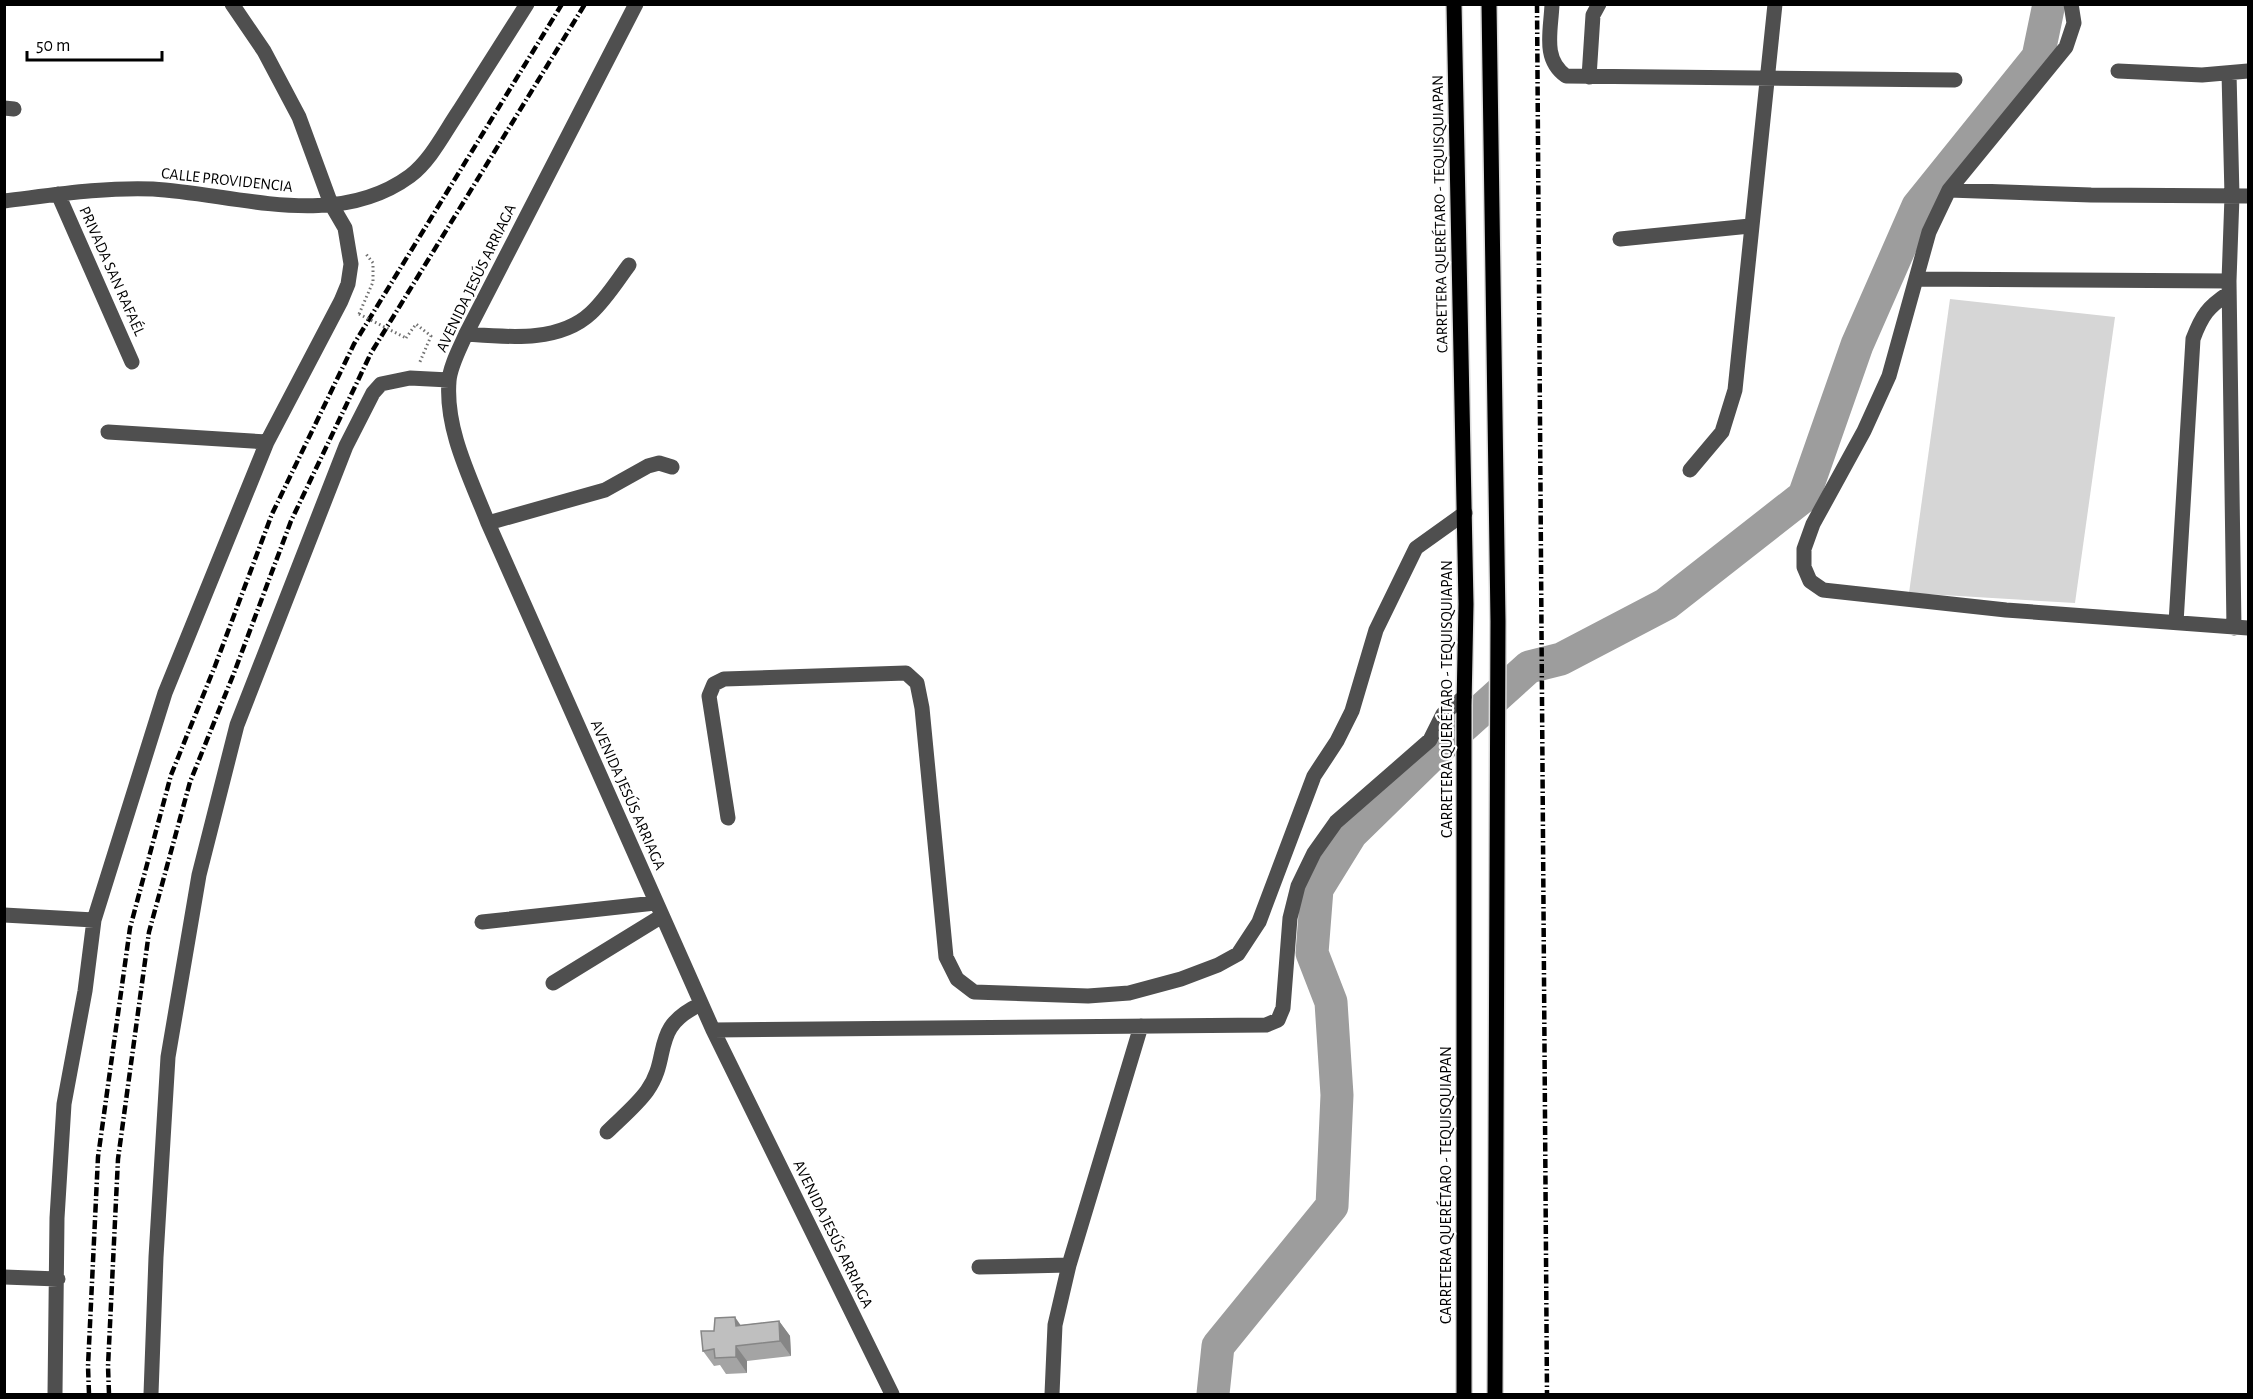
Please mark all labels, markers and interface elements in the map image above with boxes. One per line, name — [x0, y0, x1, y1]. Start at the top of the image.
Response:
scale bar — [27, 24, 162, 62]
text: 50 m — [36, 37, 70, 55]
street label: CARRETERA QUERÉTARO - TEQUISQUIAPAN — [1428, 75, 1451, 353]
street label: CALLE PROVIDENCIA — [160, 165, 294, 195]
street label: AVENIDA JESÚS ARRIAGA — [431, 201, 519, 355]
street label: PRIVADA SAN RAFAÉL — [76, 203, 150, 338]
street label: CARRETERA QUERÉTARO - TEQUISQUIAPAN — [1437, 560, 1456, 838]
street label: AVENIDA JESÚS ARRIAGA — [588, 717, 670, 872]
street label: CARRETERA QUERÉTARO - TEQUISQUIAPAN — [1436, 1046, 1455, 1324]
street label: AVENIDA JESÚS ARRIAGA — [790, 1157, 878, 1311]

